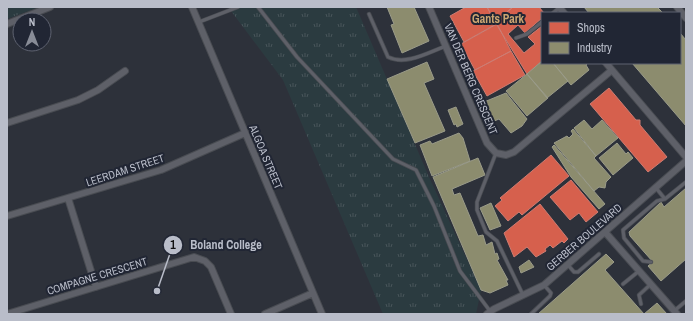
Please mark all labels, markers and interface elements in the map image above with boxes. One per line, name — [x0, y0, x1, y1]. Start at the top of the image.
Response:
district label: Gants Park — [472, 11, 525, 27]
north arrow — [12, 12, 52, 52]
legend — [541, 12, 681, 64]
text: N — [29, 15, 35, 29]
text: Shops — [577, 20, 605, 36]
street label: VAN DER BERG CRESCENT — [441, 21, 501, 137]
text: Industry — [577, 40, 612, 56]
street label: ALGOA STREET — [246, 122, 286, 192]
street label: LEERDAM STREET — [84, 151, 166, 189]
street label: GERBER BOULEVARD — [543, 200, 625, 274]
callout: Boland College — [163, 233, 270, 257]
text: 1 — [170, 237, 176, 253]
text: Boland College — [190, 237, 262, 253]
street label: COMPAGNE CRESCENT — [45, 254, 149, 298]

